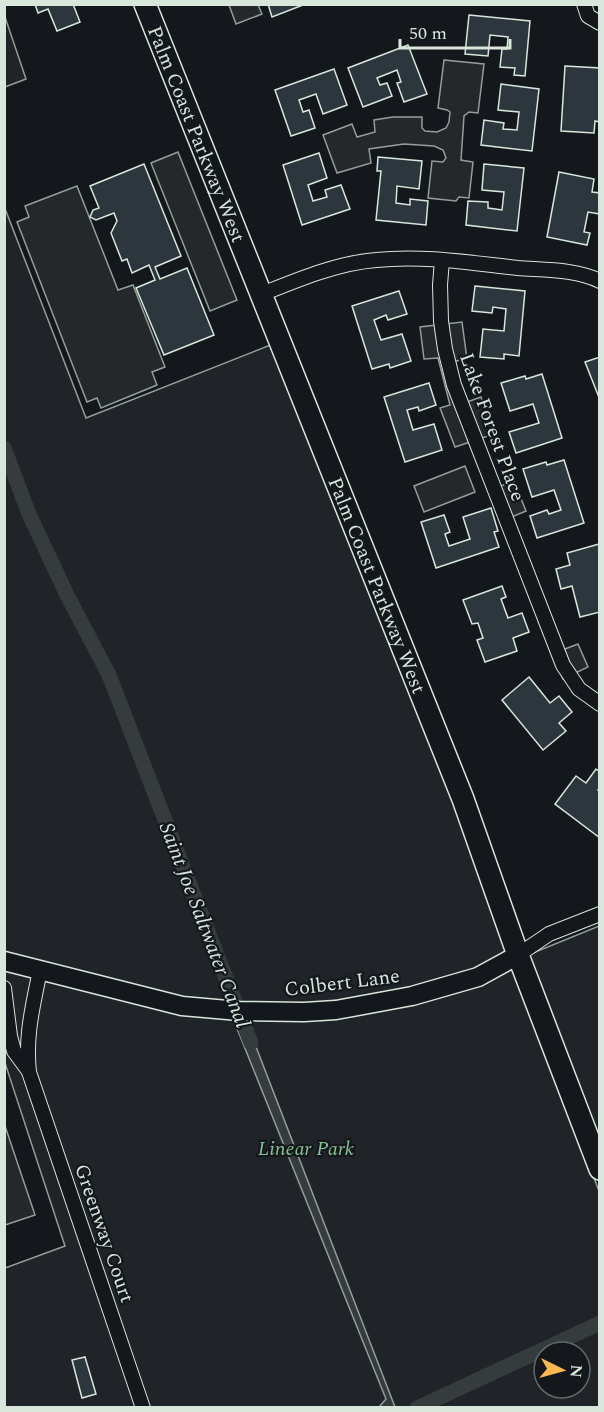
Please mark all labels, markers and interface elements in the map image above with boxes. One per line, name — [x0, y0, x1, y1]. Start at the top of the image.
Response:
scale bar — [400, 12, 510, 50]
text: 50 m — [409, 20, 447, 47]
street label: Palm Coast Parkway West — [139, 22, 253, 247]
street label: Lake Forest Place — [451, 349, 533, 506]
street label: Palm Coast Parkway West — [320, 473, 433, 698]
water label: Saint Joe Saltwater Canal — [150, 818, 258, 1033]
street label: Colbert Lane — [283, 961, 401, 1005]
park label: Linear Park — [258, 1134, 355, 1164]
street label: Greenway Court — [66, 1160, 142, 1307]
north arrow — [532, 1340, 592, 1400]
text: N — [563, 1364, 588, 1379]

